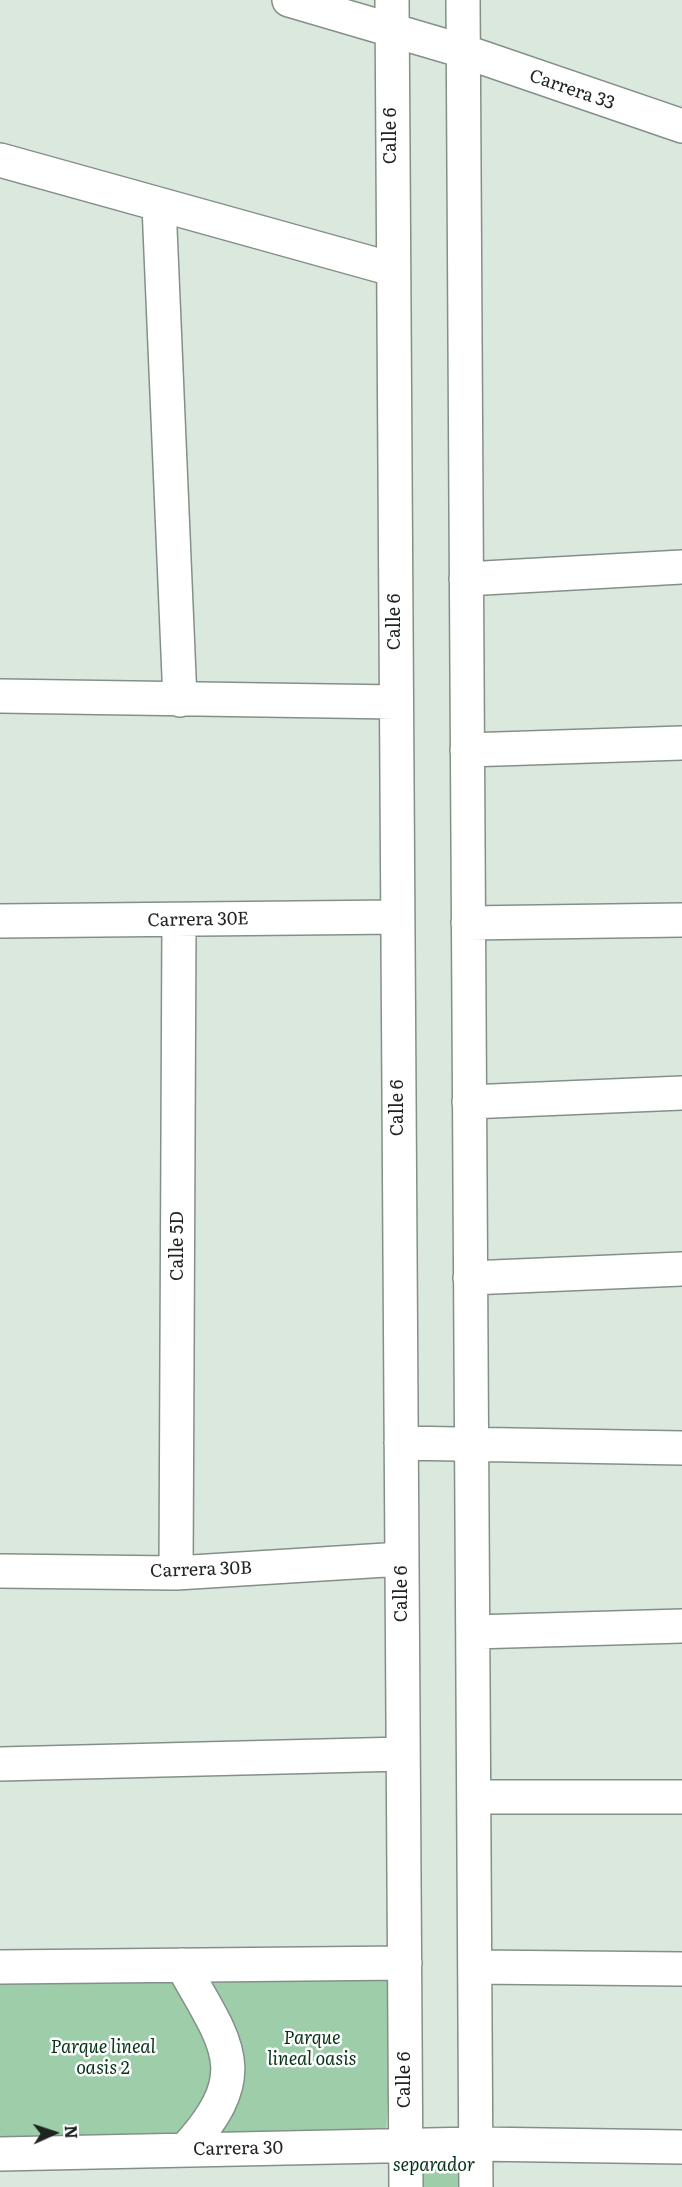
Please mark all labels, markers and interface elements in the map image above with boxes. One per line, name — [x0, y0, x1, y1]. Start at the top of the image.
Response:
street label: Carrera 33 — [527, 65, 617, 115]
street label: Calle 6 — [380, 108, 402, 164]
street label: Calle 6 — [384, 594, 406, 650]
street label: Carrera 30E — [147, 908, 249, 932]
street label: Calle 6 — [387, 1080, 409, 1136]
street label: Calle 5D — [167, 1211, 189, 1281]
street label: Carrera 30B — [150, 1557, 252, 1583]
street label: Calle 6 — [391, 1566, 413, 1622]
park label: Parque lineal oasis — [267, 2028, 357, 2070]
park label: Parque lineal oasis 2 — [50, 2037, 156, 2080]
street label: Calle 6 — [394, 2052, 416, 2108]
north arrow — [24, 2103, 84, 2163]
text: N — [60, 2125, 84, 2139]
street label: Carrera 30 — [193, 2137, 283, 2161]
park label: separador — [393, 2155, 475, 2177]

